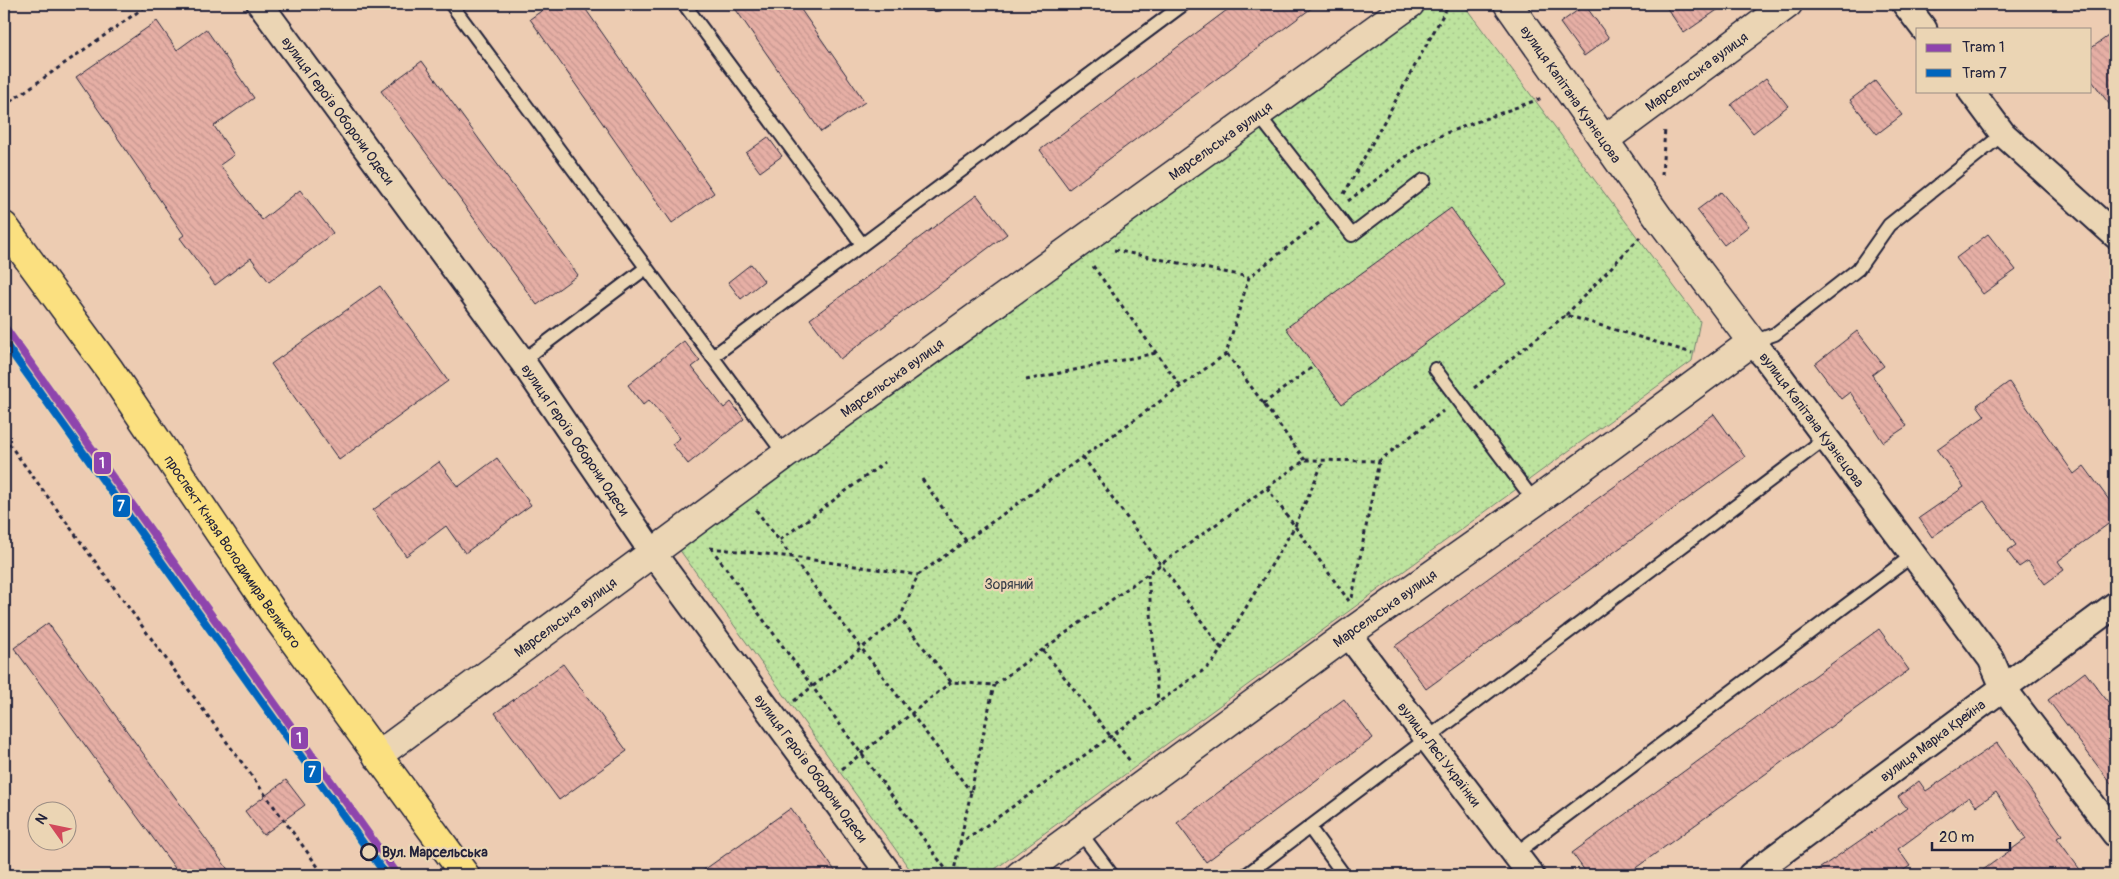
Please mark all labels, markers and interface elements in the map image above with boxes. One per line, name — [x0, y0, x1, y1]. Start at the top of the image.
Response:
street label: вулиця Капітана Кузнєцова — [1517, 22, 1625, 166]
legend — [1916, 28, 2092, 92]
street label: Марсельська вулиця — [1642, 29, 1751, 116]
street label: вулиця Героїв Оборони Одеси — [278, 33, 398, 188]
text: Tram 1 — [1962, 38, 2005, 57]
text: Tram 7 — [1962, 64, 2007, 83]
street label: Марсельська вулиця — [1166, 98, 1276, 184]
street label: Марсельська вулиця — [837, 335, 947, 421]
street label: вулиця Капітана Кузнєцова — [1756, 349, 1868, 491]
street label: вулиця Героїв Оборони Одеси — [518, 361, 633, 519]
line badge: 1 — [93, 451, 112, 475]
street label: проспект Князя Володимира Великого — [161, 452, 305, 652]
text: 1 — [99, 455, 105, 472]
line badge: 7 — [112, 494, 131, 518]
text: 7 — [117, 498, 125, 515]
street label: Марсельська вулиця — [1330, 566, 1440, 651]
street label: Марсельська вулиця — [511, 574, 620, 661]
park label: Зоряний — [984, 576, 1034, 593]
street label: вулиця Героїв Оборони Одеси — [750, 691, 871, 846]
street label: вулиця Марка Крейна — [1877, 696, 1989, 785]
street label: вулиця Лесі Українки — [1394, 699, 1484, 810]
line badge: 1 — [290, 726, 309, 750]
text: 1 — [296, 730, 302, 747]
line badge: 7 — [303, 760, 322, 784]
text: 7 — [308, 764, 316, 781]
north arrow — [28, 802, 78, 852]
text: N — [32, 811, 51, 828]
scale bar — [1932, 819, 2009, 851]
text: 20 m — [1939, 828, 1974, 847]
marker: Вул. Марсельська — [360, 843, 378, 861]
place label: Вул. Марсельська — [382, 844, 488, 861]

